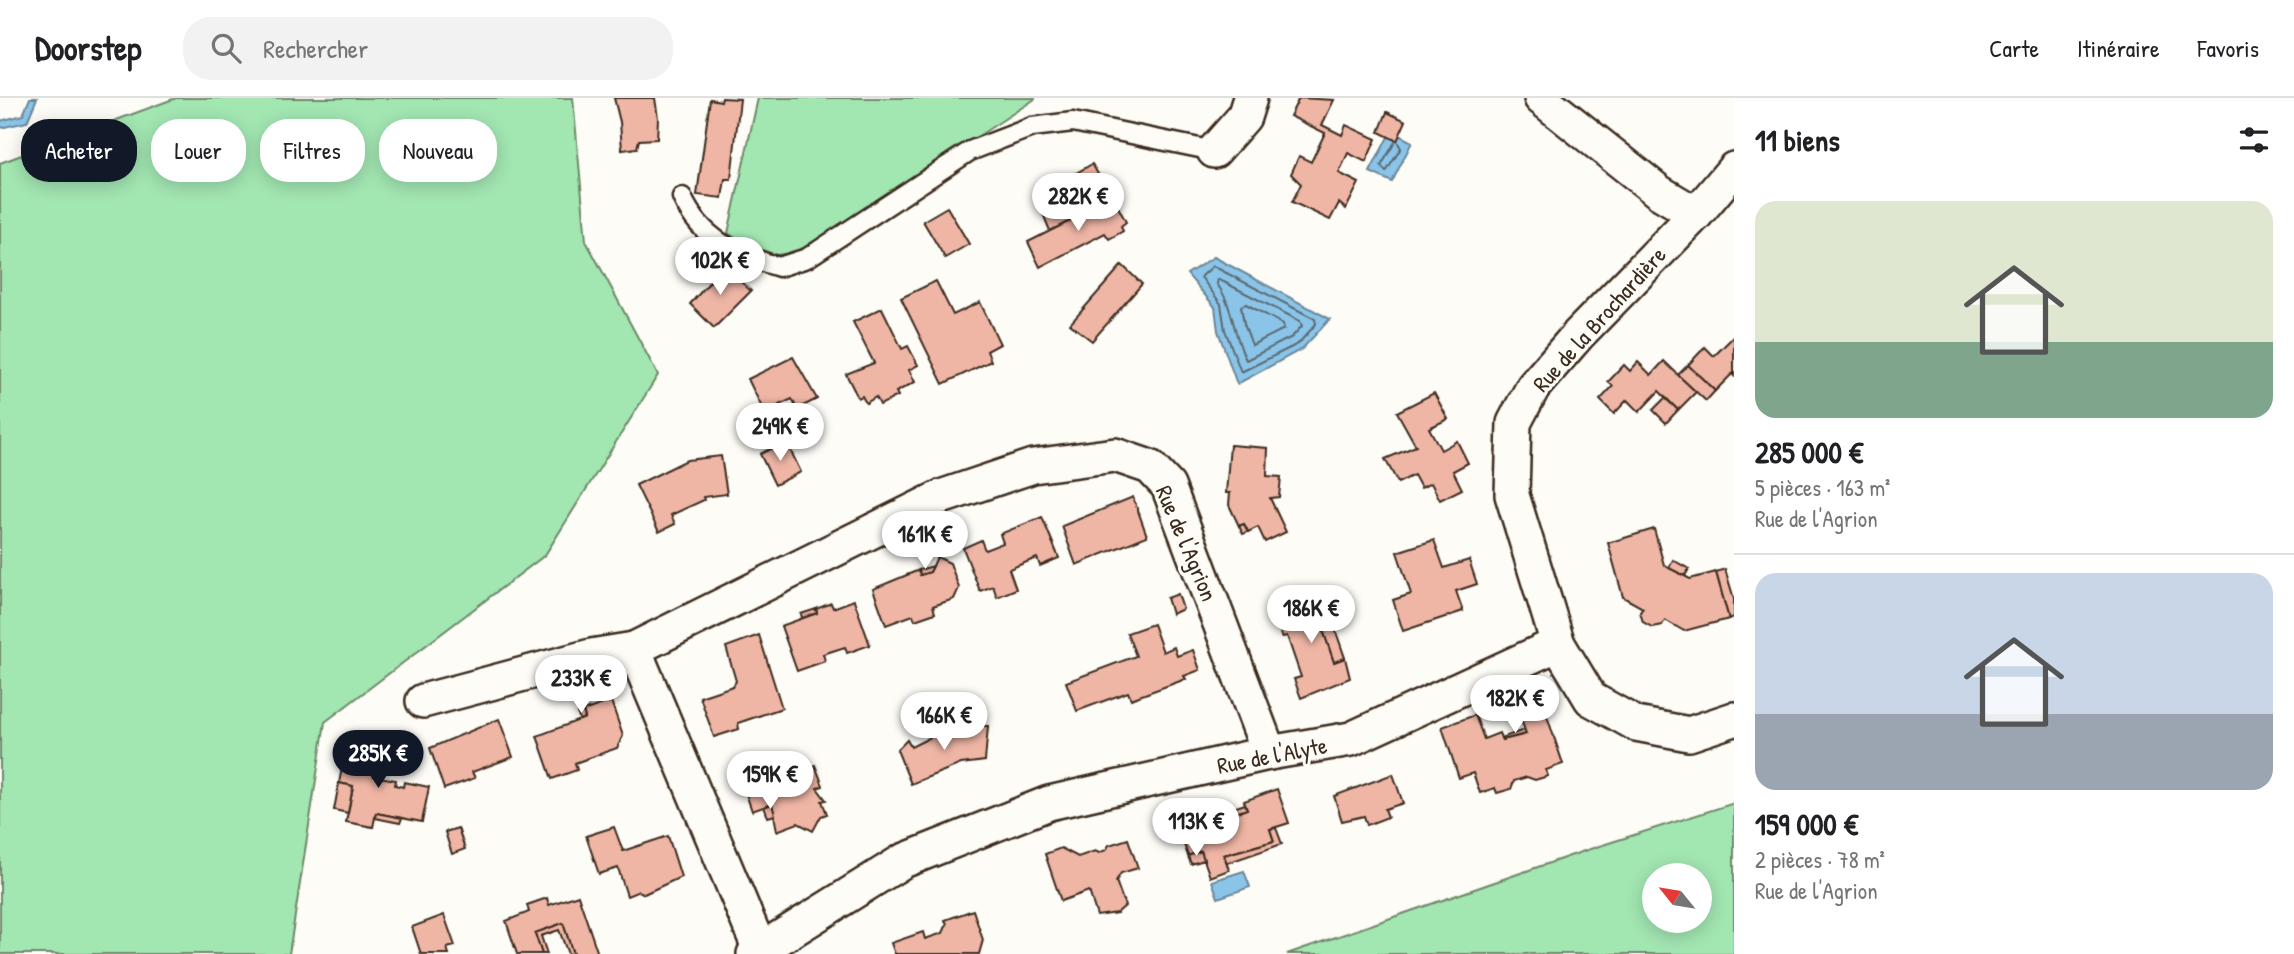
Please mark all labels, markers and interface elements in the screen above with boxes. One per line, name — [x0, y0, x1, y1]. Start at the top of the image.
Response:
search box — [183, 17, 673, 80]
text: Doorstep — [35, 26, 141, 70]
icon: search — [207, 29, 245, 67]
text: Rechercher — [263, 31, 368, 66]
text: Carte — [1989, 32, 2039, 64]
text: Itinéraire — [2077, 32, 2159, 64]
text: Favoris — [2197, 32, 2259, 64]
chip: Acheter — [21, 119, 137, 182]
chip: Louer — [151, 119, 246, 182]
chip: Filtres — [260, 119, 365, 182]
chip: Nouveau — [379, 119, 497, 182]
text: 11 biens — [1755, 120, 1840, 160]
icon: filters — [2235, 121, 2273, 159]
pin: 282K € — [1021, 174, 1135, 233]
text: 282K € — [1048, 180, 1108, 211]
pin: 102K € — [663, 238, 777, 297]
street label: Rue de la Brochardière — [1525, 240, 1673, 398]
text: 102K € — [691, 244, 749, 275]
icon: home — [1951, 247, 2077, 373]
pin: 249K € — [723, 404, 837, 463]
text: 249K € — [752, 410, 808, 441]
text: 285 000 € — [1755, 432, 1863, 472]
text: 5 pièces · 163 m² — [1755, 472, 1890, 503]
street label: Rue de l'Agrion — [1149, 481, 1225, 605]
text: Rue de l'Agrion — [1755, 503, 1878, 534]
pin: 161K € — [868, 512, 982, 571]
text: 161K € — [898, 518, 952, 549]
pin: 186K € — [1254, 586, 1368, 645]
text: 186K € — [1283, 592, 1339, 623]
icon: home — [1951, 619, 2077, 745]
pin: 233K € — [524, 656, 638, 715]
text: 233K € — [551, 662, 611, 693]
pin: 182K € — [1458, 676, 1572, 735]
text: 182K € — [1486, 682, 1544, 713]
pin: 166K € — [887, 692, 1001, 752]
text: 166K € — [916, 699, 972, 730]
street label: Rue de l'Alyte — [1214, 729, 1330, 781]
pin: 285K € — [321, 730, 435, 790]
text: 285K € — [349, 737, 407, 768]
pin: 159K € — [713, 752, 827, 811]
text: 159K € — [743, 758, 797, 789]
pin: 113K € — [1139, 798, 1253, 858]
text: 159 000 € — [1755, 804, 1858, 844]
text: 113K € — [1168, 805, 1224, 836]
text: 2 pièces · 78 m² — [1755, 844, 1885, 875]
north arrow — [1642, 863, 1712, 933]
map controls — [1642, 863, 1712, 933]
text: Rue de l'Agrion — [1755, 875, 1878, 906]

